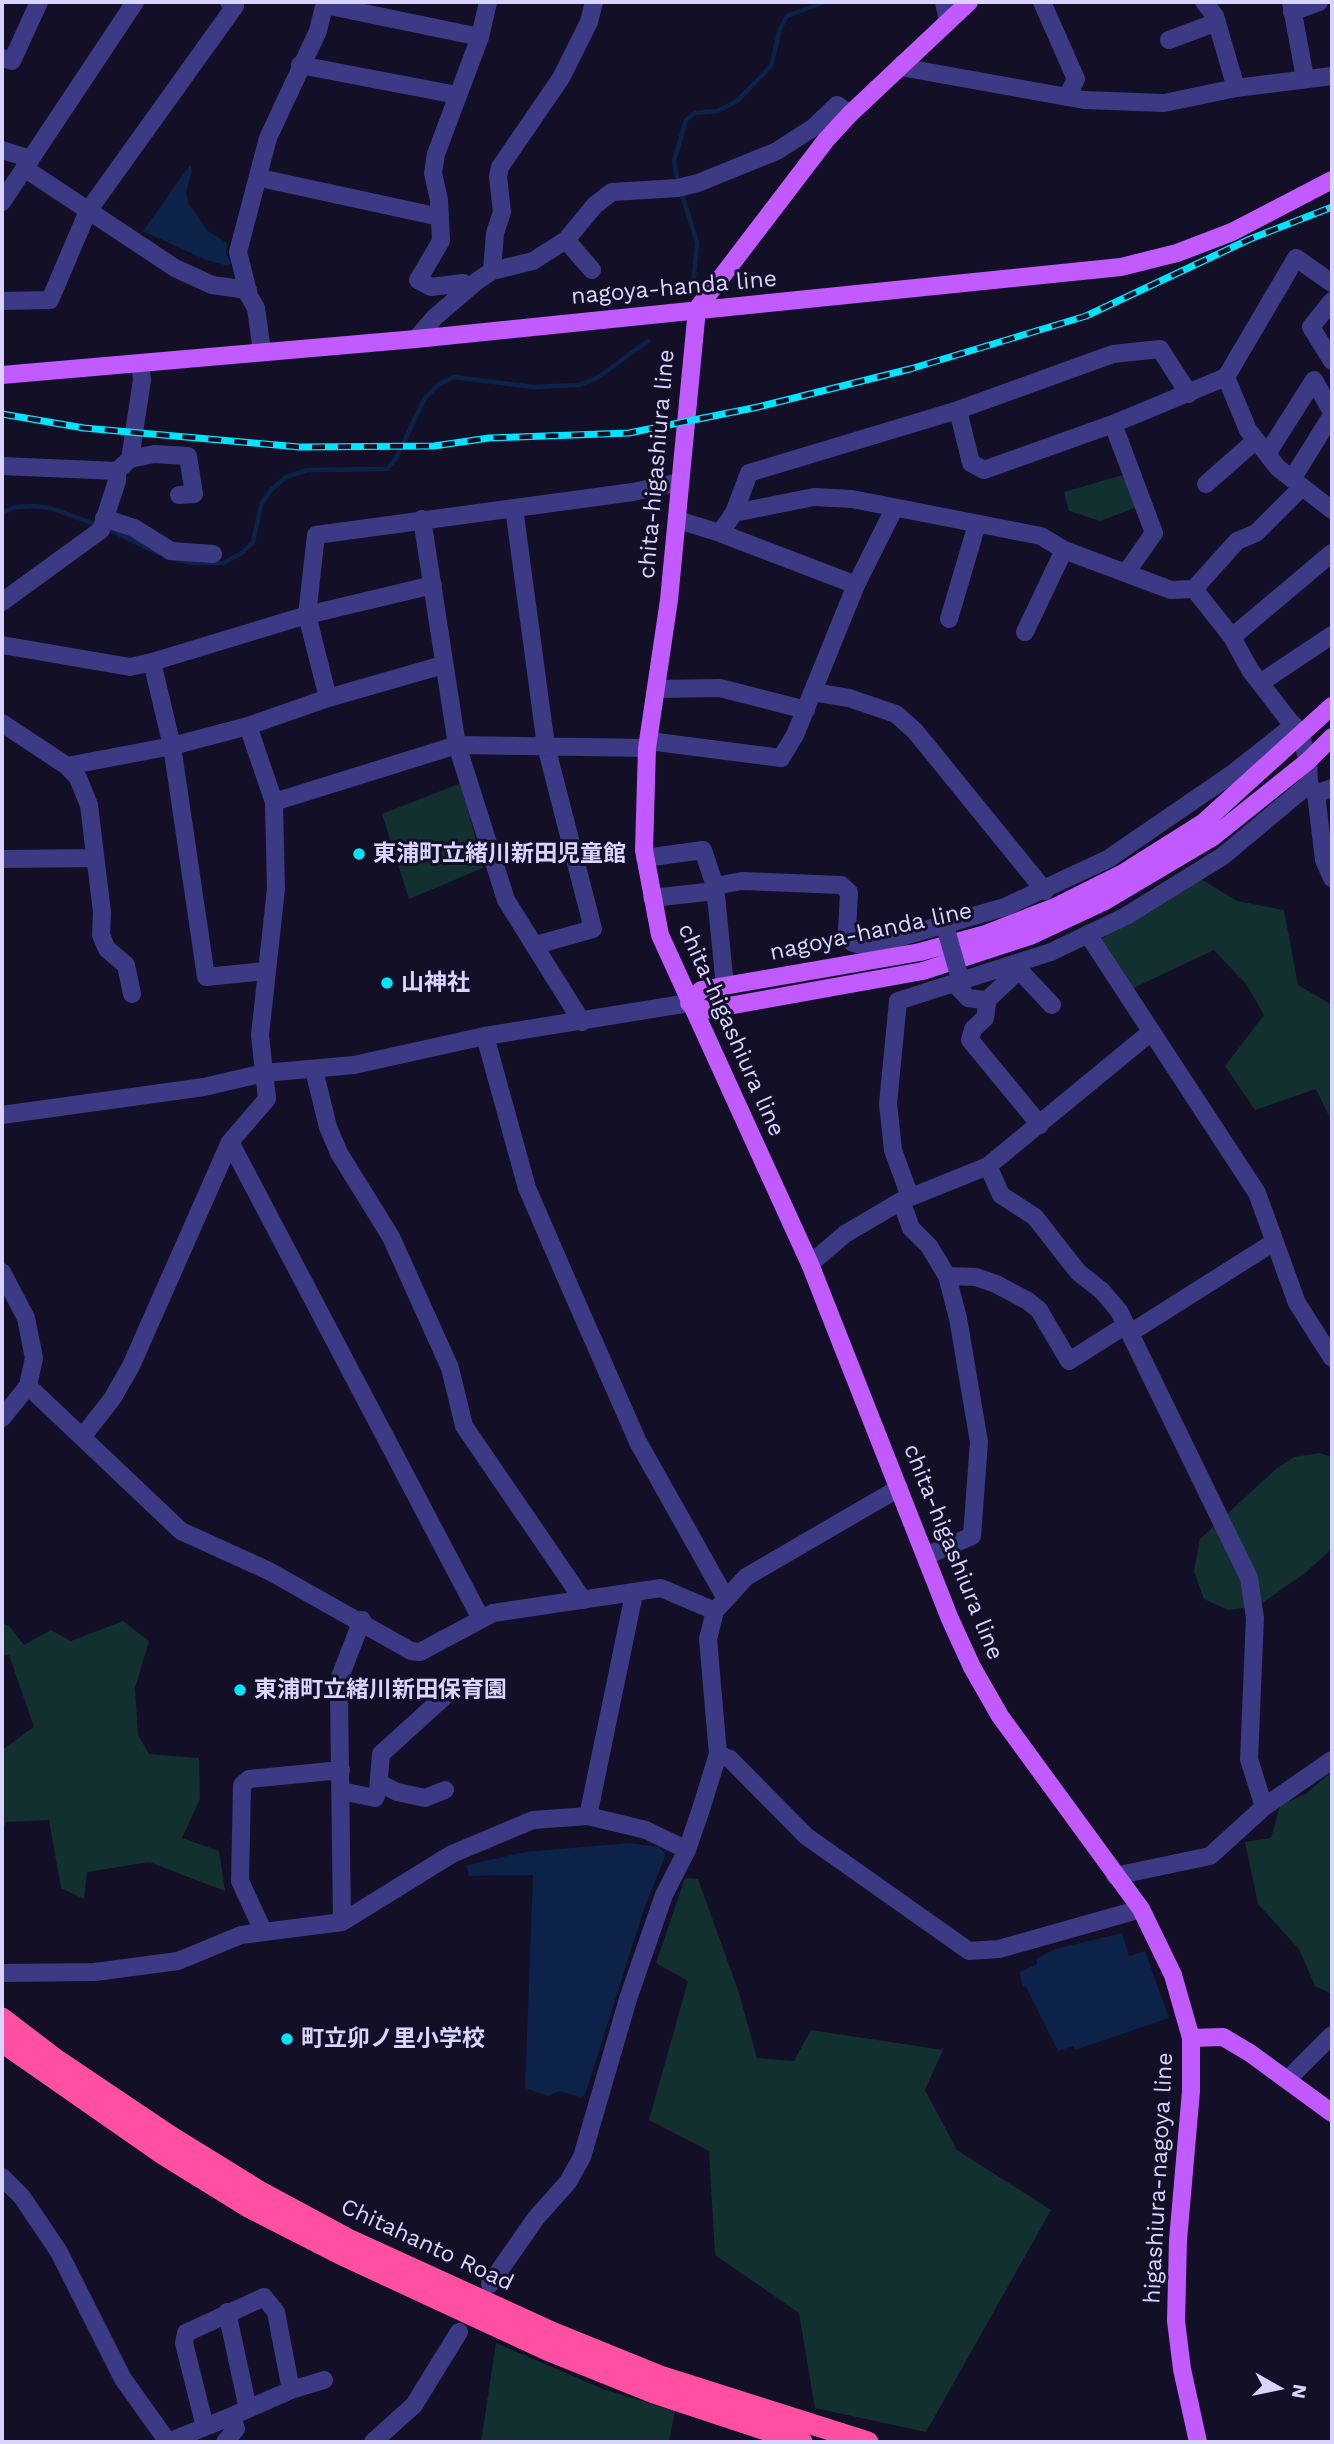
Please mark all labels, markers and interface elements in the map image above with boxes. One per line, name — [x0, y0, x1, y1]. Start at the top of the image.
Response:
street label: nagoya-handa line — [570, 265, 778, 311]
street label: chita-higashiura line — [633, 348, 681, 580]
place label: 東浦町立緒川新田児童館 — [373, 840, 626, 868]
marker: 東浦町立緒川新田児童館 — [351, 846, 367, 862]
street label: nagoya-handa line — [767, 897, 975, 967]
street label: chita-higashiura line — [672, 919, 790, 1141]
place label: 山神社 — [401, 969, 470, 997]
marker: 山神社 — [379, 975, 395, 991]
street label: chita-higashiura line — [897, 1440, 1009, 1664]
place label: 東浦町立緒川新田保育園 — [254, 1676, 507, 1704]
marker: 東浦町立緒川新田保育園 — [232, 1682, 248, 1698]
place label: 町立卯ノ里小学校 — [301, 2025, 485, 2053]
marker: 町立卯ノ里小学校 — [279, 2031, 295, 2047]
street label: higashiura-nagoya line — [1139, 2052, 1179, 2304]
street label: Chitahanto Road — [336, 2193, 518, 2297]
north arrow — [1243, 2353, 1313, 2423]
text: N — [1287, 2383, 1312, 2400]

